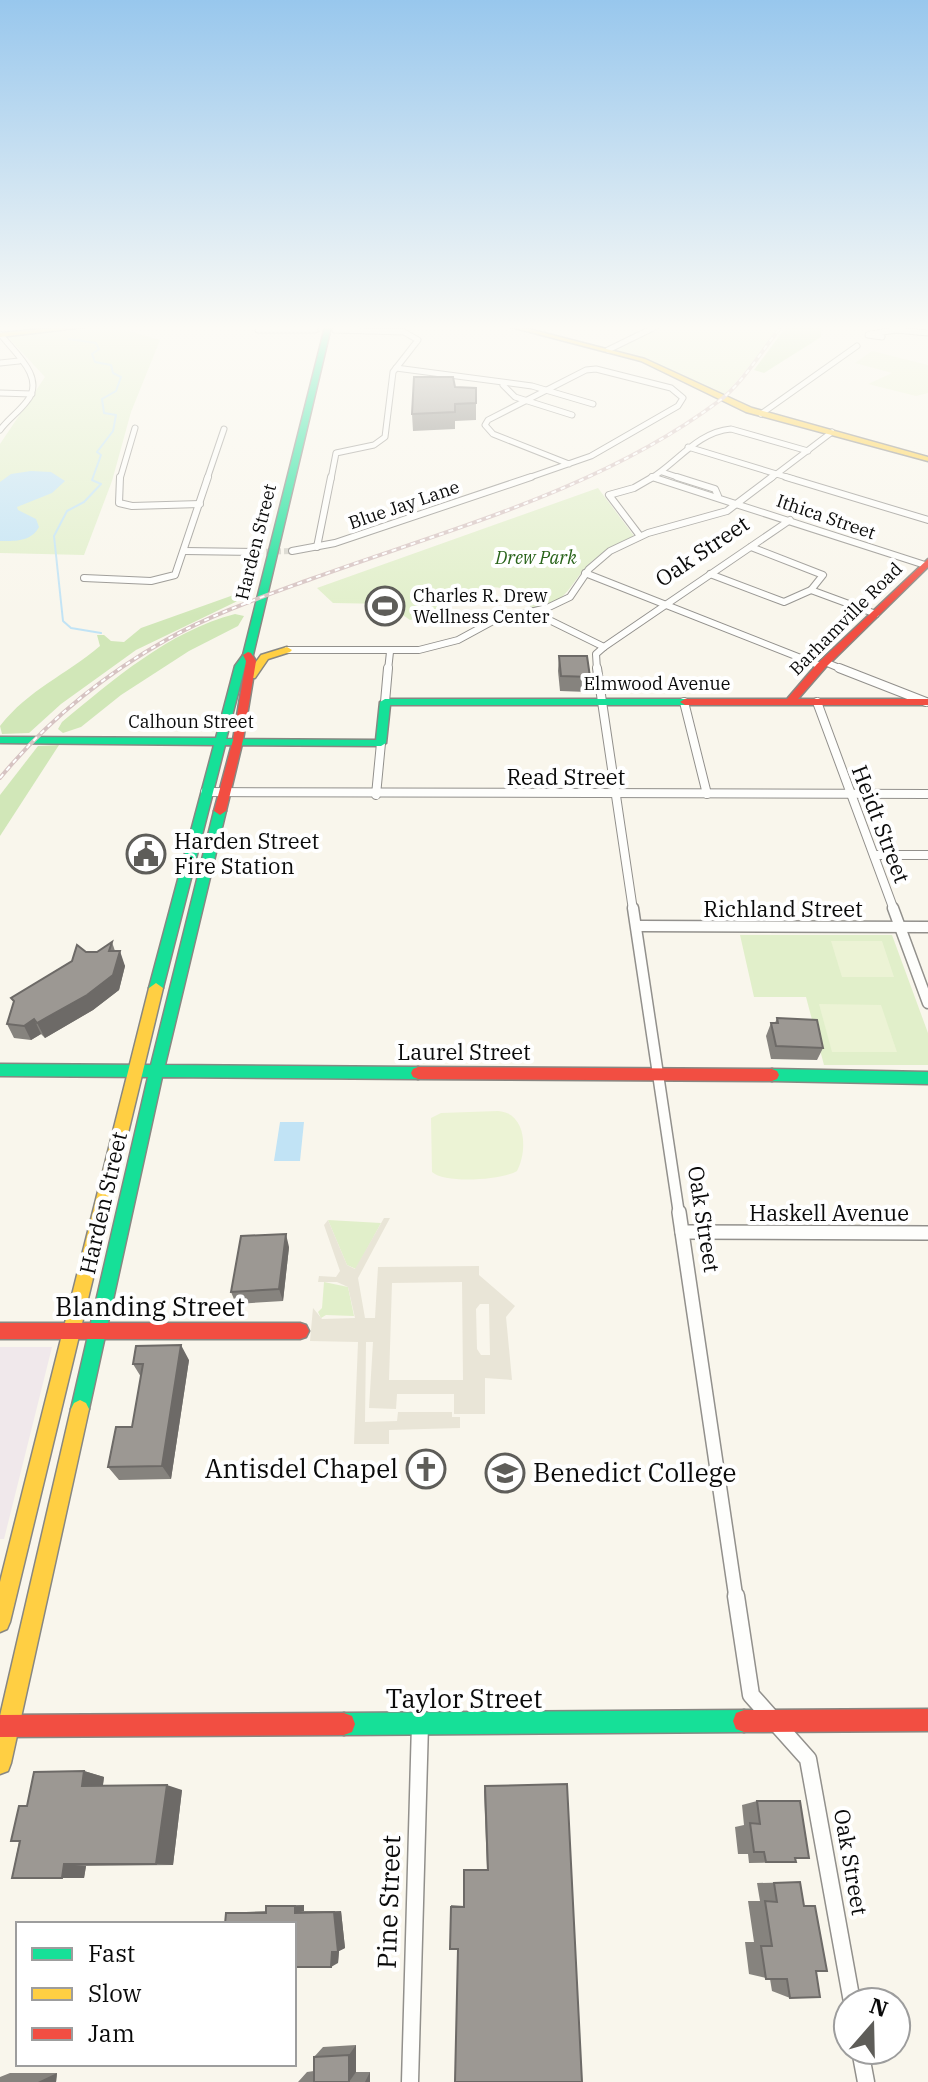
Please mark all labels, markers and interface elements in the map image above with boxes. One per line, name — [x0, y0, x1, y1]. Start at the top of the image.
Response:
street label: Blue Jay Lane — [345, 475, 462, 534]
street label: Harden Street — [230, 481, 281, 602]
street label: Ithica Street — [774, 489, 879, 544]
street label: Oak Street — [649, 508, 755, 593]
park label: Drew Park — [494, 546, 577, 569]
street label: Barhamville Road — [784, 557, 907, 680]
place label: Charles R. Drew Wellness Center — [413, 584, 550, 628]
sports icon: Charles R. Drew Wellness Center — [364, 585, 406, 627]
street label: Elmwood Avenue — [584, 672, 730, 695]
street label: Calhoun Street — [128, 710, 254, 733]
street label: Heidt Street — [846, 761, 917, 887]
street label: Read Street — [507, 762, 626, 791]
place label: Harden Street Fire Station — [174, 826, 319, 880]
public building icon: Harden Street Fire Station — [125, 833, 167, 875]
street label: Richland Street — [703, 894, 863, 923]
street label: Laurel Street — [397, 1037, 531, 1066]
street label: Harden Street — [72, 1129, 133, 1277]
street label: Oak Street — [682, 1164, 727, 1275]
street label: Haskell Avenue — [749, 1198, 909, 1227]
street label: Blanding Street — [55, 1289, 245, 1323]
church icon: Antisdel Chapel — [405, 1448, 447, 1490]
place label: Antisdel Chapel — [205, 1451, 398, 1485]
school or university icon: Benedict College — [484, 1452, 526, 1494]
place label: Benedict College — [533, 1455, 737, 1489]
street label: Taylor Street — [386, 1681, 542, 1715]
street label: Oak Street — [828, 1806, 875, 1918]
street label: Pine Street — [369, 1834, 407, 1970]
legend — [16, 1922, 296, 2066]
text: Fast — [88, 1937, 135, 1969]
text: Slow — [88, 1977, 142, 2009]
north arrow — [832, 1986, 912, 2066]
text: N — [866, 1990, 892, 2023]
text: Jam — [88, 2017, 135, 2049]

